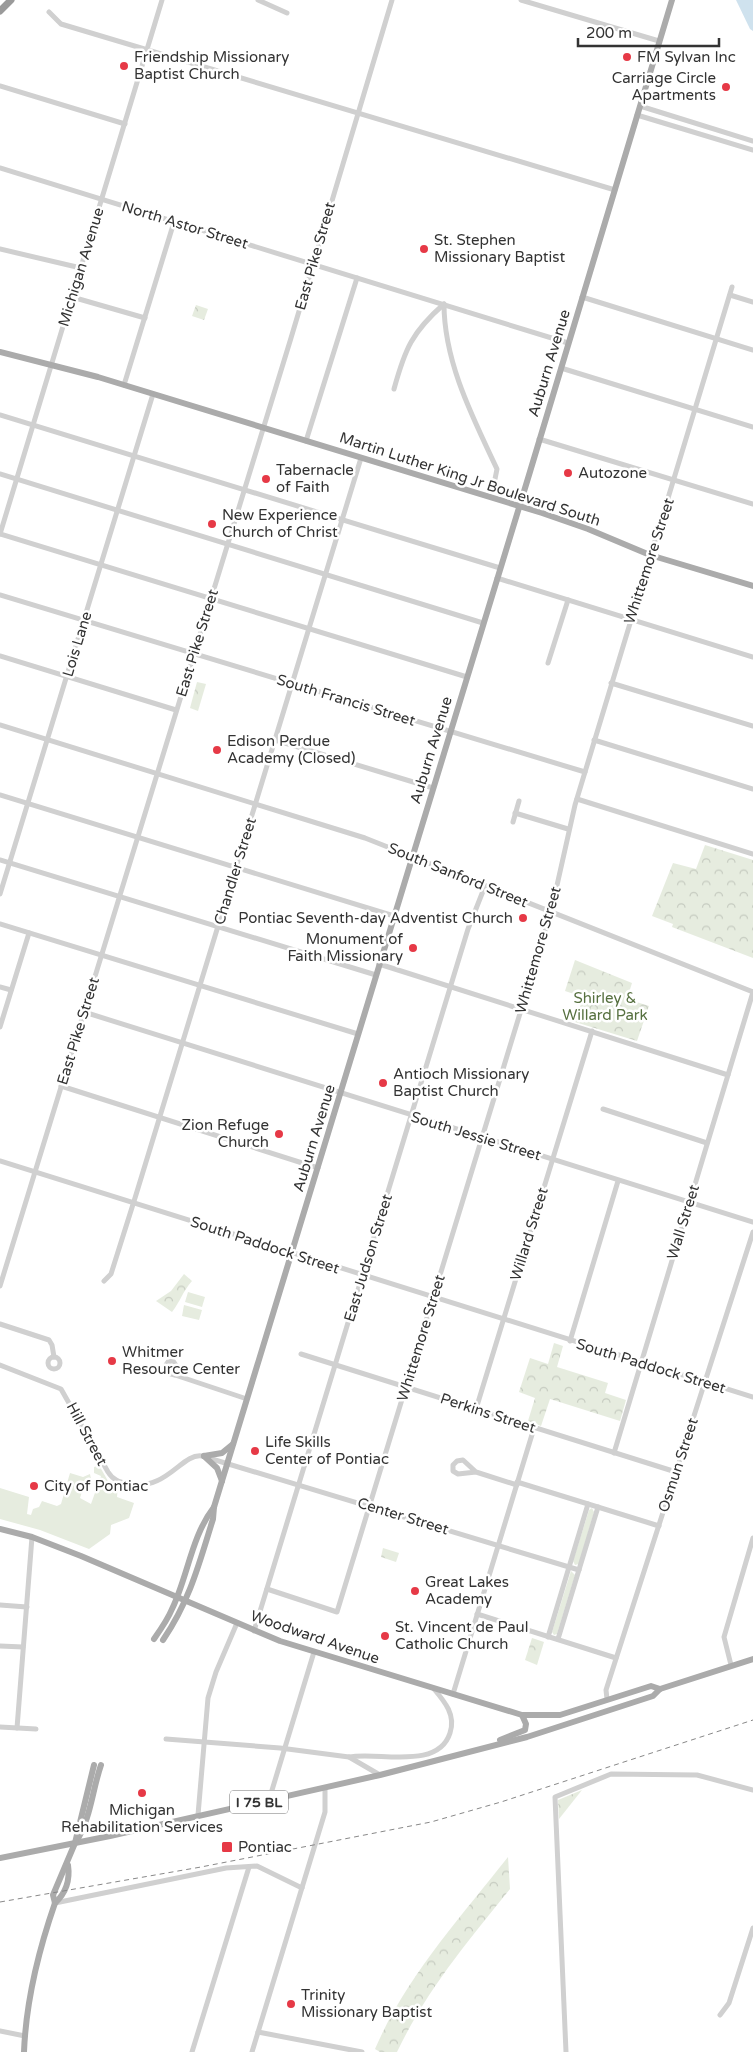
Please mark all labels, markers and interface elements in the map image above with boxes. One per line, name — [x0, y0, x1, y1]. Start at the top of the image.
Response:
scale bar — [578, 15, 719, 47]
text: 200 m — [586, 24, 632, 42]
place label: Friendship Missionary Baptist Church — [134, 48, 289, 83]
place label: FM Sylvan Inc — [637, 48, 736, 66]
marker: FM Sylvan Inc — [621, 51, 633, 63]
marker: Friendship Missionary Baptist Church — [118, 60, 130, 72]
place label: Carriage Circle Apartments — [612, 69, 716, 104]
marker: Carriage Circle Apartments — [720, 81, 732, 93]
street label: North Astor Street — [120, 197, 251, 253]
street label: East Pike Street — [291, 200, 339, 312]
street label: Michigan Avenue — [54, 205, 108, 329]
place label: St. Stephen Missionary Baptist — [434, 231, 565, 266]
marker: St. Stephen Missionary Baptist — [418, 243, 430, 255]
street label: Auburn Avenue — [524, 307, 574, 419]
street label: Martin Luther King Jr Boulevard South — [337, 428, 603, 530]
place label: Tabernacle of Faith — [276, 461, 354, 496]
place label: Autozone — [578, 464, 647, 482]
marker: Autozone — [562, 467, 574, 479]
marker: Tabernacle of Faith — [260, 473, 272, 485]
street label: Whittemore Street — [620, 495, 678, 626]
place label: New Experience Church of Christ — [222, 506, 338, 541]
marker: New Experience Church of Christ — [206, 518, 218, 530]
street label: East Pike Street — [172, 587, 222, 699]
street label: Lois Lane — [59, 609, 95, 679]
street label: South Francis Street — [275, 670, 418, 730]
street label: Auburn Avenue — [406, 694, 456, 806]
place label: Edison Perdue Academy (Closed) — [227, 732, 355, 767]
marker: Edison Perdue Academy (Closed) — [211, 744, 223, 756]
street label: Chandler Street — [210, 815, 260, 927]
street label: South Sanford Street — [386, 839, 531, 911]
street label: Whittemore Street — [511, 884, 565, 1016]
place label: Pontiac Seventh-day Adventist Church — [238, 909, 513, 927]
marker: Pontiac Seventh-day Adventist Church — [517, 912, 529, 924]
place label: Monument of Faith Missionary — [287, 930, 403, 965]
marker: Monument of Faith Missionary — [407, 942, 419, 954]
street label: East Pike Street — [53, 975, 103, 1087]
park label: Shirley & Willard Park — [562, 989, 648, 1024]
place label: Antioch Missionary Baptist Church — [393, 1065, 529, 1100]
marker: Antioch Missionary Baptist Church — [377, 1077, 389, 1089]
street label: Auburn Avenue — [289, 1082, 339, 1194]
street label: South Jessie Street — [409, 1108, 544, 1164]
place label: Zion Refuge Church — [182, 1116, 269, 1151]
marker: Zion Refuge Church — [273, 1128, 285, 1140]
street label: Wall Street — [663, 1182, 703, 1262]
street label: Willard Street — [506, 1185, 552, 1283]
street label: East Judson Street — [340, 1192, 396, 1324]
street label: South Paddock Street — [188, 1212, 342, 1278]
street label: Whittemore Street — [393, 1272, 449, 1404]
street label: South Paddock Street — [574, 1335, 728, 1397]
place label: Whitmer Resource Center — [122, 1343, 240, 1378]
marker: Whitmer Resource Center — [106, 1355, 118, 1367]
street label: Perkins Street — [438, 1389, 538, 1437]
street label: Hill Street — [63, 1399, 111, 1469]
street label: Osmun Street — [654, 1415, 702, 1514]
place label: Life Skills Center of Pontiac — [265, 1433, 389, 1468]
marker: Life Skills Center of Pontiac — [249, 1445, 261, 1457]
place label: City of Pontiac — [44, 1477, 148, 1495]
marker: City of Pontiac — [28, 1480, 40, 1492]
street label: Center Street — [355, 1494, 451, 1538]
place label: Great Lakes Academy — [425, 1573, 509, 1608]
marker: Great Lakes Academy — [409, 1585, 421, 1597]
street label: Woodward Avenue — [248, 1607, 382, 1667]
place label: St. Vincent de Paul Catholic Church — [395, 1618, 528, 1653]
marker: St. Vincent de Paul Catholic Church — [379, 1630, 391, 1642]
marker: Michigan Rehabilitation Services — [136, 1787, 148, 1799]
road number: I 75 BL — [230, 1790, 288, 1814]
place label: Michigan Rehabilitation Services — [61, 1801, 223, 1836]
place label: Pontiac — [238, 1838, 292, 1856]
marker: Pontiac — [220, 1840, 234, 1854]
place label: Trinity Missionary Baptist — [301, 1986, 432, 2021]
marker: Trinity Missionary Baptist — [285, 1998, 297, 2010]

